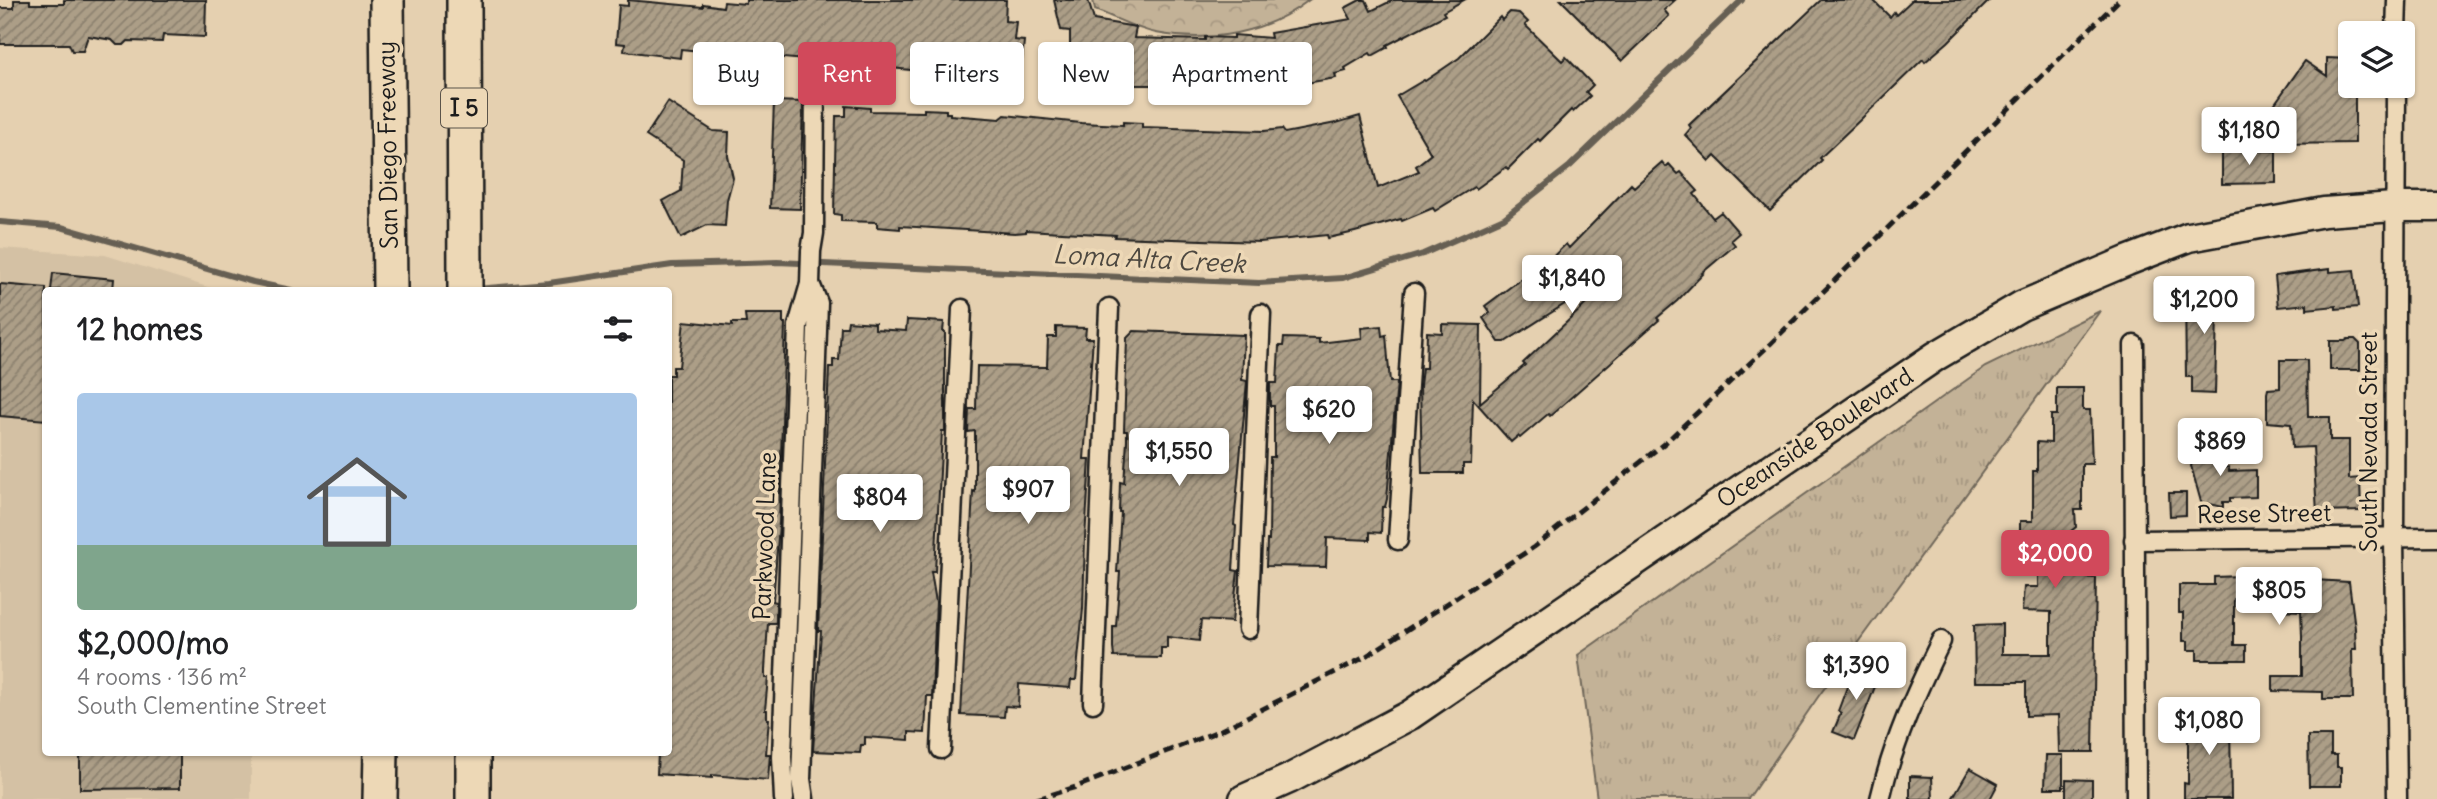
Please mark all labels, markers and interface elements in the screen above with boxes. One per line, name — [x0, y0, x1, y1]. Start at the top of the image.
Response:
map controls — [2338, 21, 2415, 98]
button: layers — [2338, 21, 2415, 98]
street label: San Diego Freeway — [370, 41, 404, 249]
chip: Buy — [693, 42, 784, 105]
chip: Rent — [798, 42, 896, 105]
chip: Filters — [910, 42, 1024, 105]
chip: New — [1038, 42, 1134, 105]
chip: Apartment — [1148, 42, 1312, 105]
road number: I 5 — [441, 88, 487, 128]
pin: $1,180 — [2192, 108, 2306, 167]
text: $1,180 — [2218, 115, 2280, 144]
water label: Loma Alta Creek — [1052, 237, 1248, 280]
pin: $1,840 — [1515, 256, 1629, 315]
text: $1,840 — [1538, 263, 1606, 292]
pin: $1,200 — [2147, 276, 2261, 336]
text: $1,200 — [2169, 284, 2239, 313]
text: 12 homes — [77, 310, 203, 348]
icon: filters — [599, 310, 637, 348]
street label: South Nevada Street — [2353, 332, 2383, 552]
street label: Oceanside Boulevard — [1711, 360, 1918, 514]
pin: $620 — [1288, 386, 1370, 446]
text: $620 — [1302, 394, 1356, 423]
pin: $869 — [2179, 419, 2261, 478]
text: $869 — [2194, 426, 2246, 455]
pin: $1,550 — [1122, 428, 1236, 488]
text: $1,550 — [1145, 436, 1213, 465]
icon: home — [294, 439, 420, 565]
street label: Parkwood Lane — [746, 451, 782, 621]
pin: $907 — [987, 466, 1069, 526]
text: $907 — [1002, 474, 1054, 503]
pin: $804 — [839, 475, 921, 534]
text: $804 — [853, 482, 907, 511]
street label: Reese Street — [2197, 497, 2331, 529]
pin: $2,000 — [1998, 530, 2112, 590]
text: $2,000 — [2017, 538, 2093, 567]
pin: $805 — [2238, 568, 2320, 627]
text: $805 — [2252, 575, 2306, 604]
text: $2,000/mo — [77, 624, 229, 662]
pin: $1,390 — [1799, 642, 1913, 702]
text: $1,390 — [1822, 650, 1890, 679]
text: 4 rooms · 136 m² — [77, 662, 247, 691]
text: South Clementine Street — [77, 691, 326, 720]
pin: $1,080 — [2152, 698, 2266, 757]
text: $1,080 — [2174, 705, 2244, 734]

